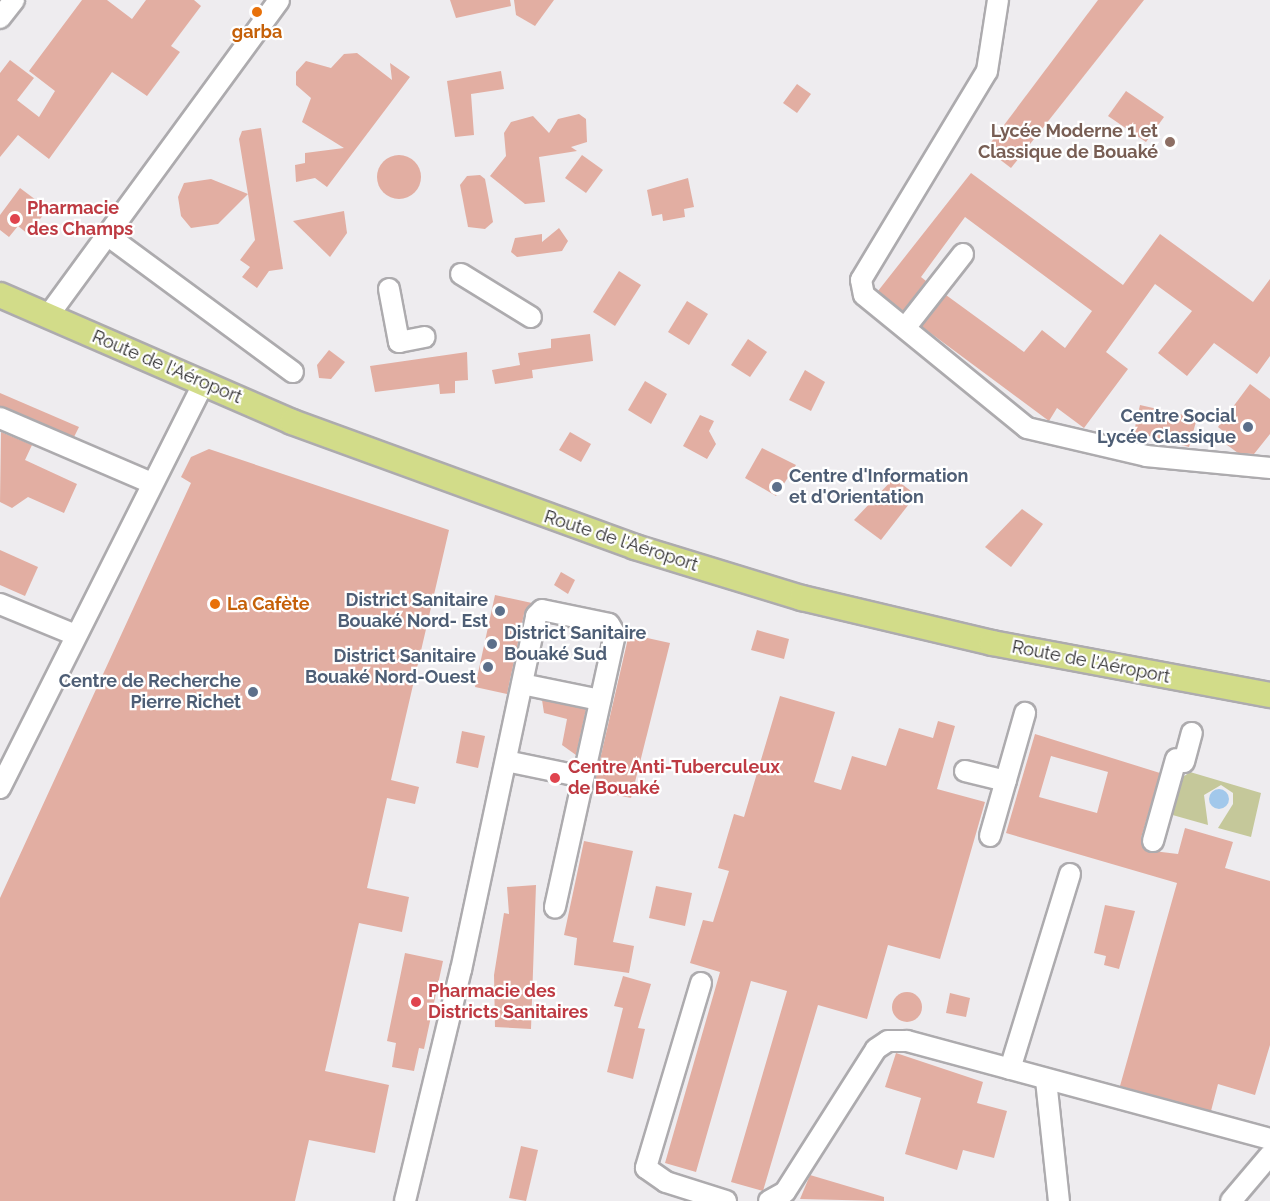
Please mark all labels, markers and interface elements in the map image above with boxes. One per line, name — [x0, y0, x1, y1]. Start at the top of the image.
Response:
marker: garba — [250, 5, 264, 19]
place label: garba — [232, 21, 282, 43]
place label: Lycée Moderne 1 et Classique de Bouaké — [978, 121, 1158, 164]
marker: Lycée Moderne 1 et Classique de Bouaké — [1163, 135, 1177, 149]
place label: Pharmacie des Champs — [27, 198, 133, 240]
marker: Pharmacie des Champs — [8, 212, 22, 226]
street label: Route de l'Aéroport — [89, 326, 245, 408]
place label: Centre Social Lycée Classique — [1097, 406, 1236, 448]
marker: Centre Social Lycée Classique — [1241, 420, 1255, 434]
place label: Centre d'Information et d'Orientation — [789, 466, 968, 508]
marker: Centre d'Information et d'Orientation — [770, 480, 784, 494]
street label: Route de l'Aéroport — [541, 506, 701, 576]
place label: District Sanitaire Bouaké Nord- Est — [337, 590, 488, 632]
place label: La Cafète — [227, 593, 310, 615]
marker: La Cafète — [208, 597, 222, 611]
marker: District Sanitaire Bouaké Nord- Est — [493, 604, 507, 618]
place label: District Sanitaire Bouaké Sud — [504, 623, 646, 666]
street label: Route de l'Aéroport — [1010, 636, 1172, 688]
marker: District Sanitaire Bouaké Sud — [485, 637, 499, 651]
place label: District Sanitaire Bouaké Nord-Ouest — [305, 646, 476, 688]
marker: District Sanitaire Bouaké Nord-Ouest — [481, 660, 495, 674]
place label: Centre de Recherche Pierre Richet — [59, 671, 241, 714]
marker: Centre de Recherche Pierre Richet — [246, 685, 260, 699]
place label: Centre Anti-Tuberculeux de Bouaké — [568, 757, 780, 800]
marker: Centre Anti-Tuberculeux de Bouaké — [546, 769, 564, 787]
place label: Pharmacie des Districts Sanitaires — [428, 981, 588, 1024]
marker: Pharmacie des Districts Sanitaires — [409, 995, 423, 1009]

